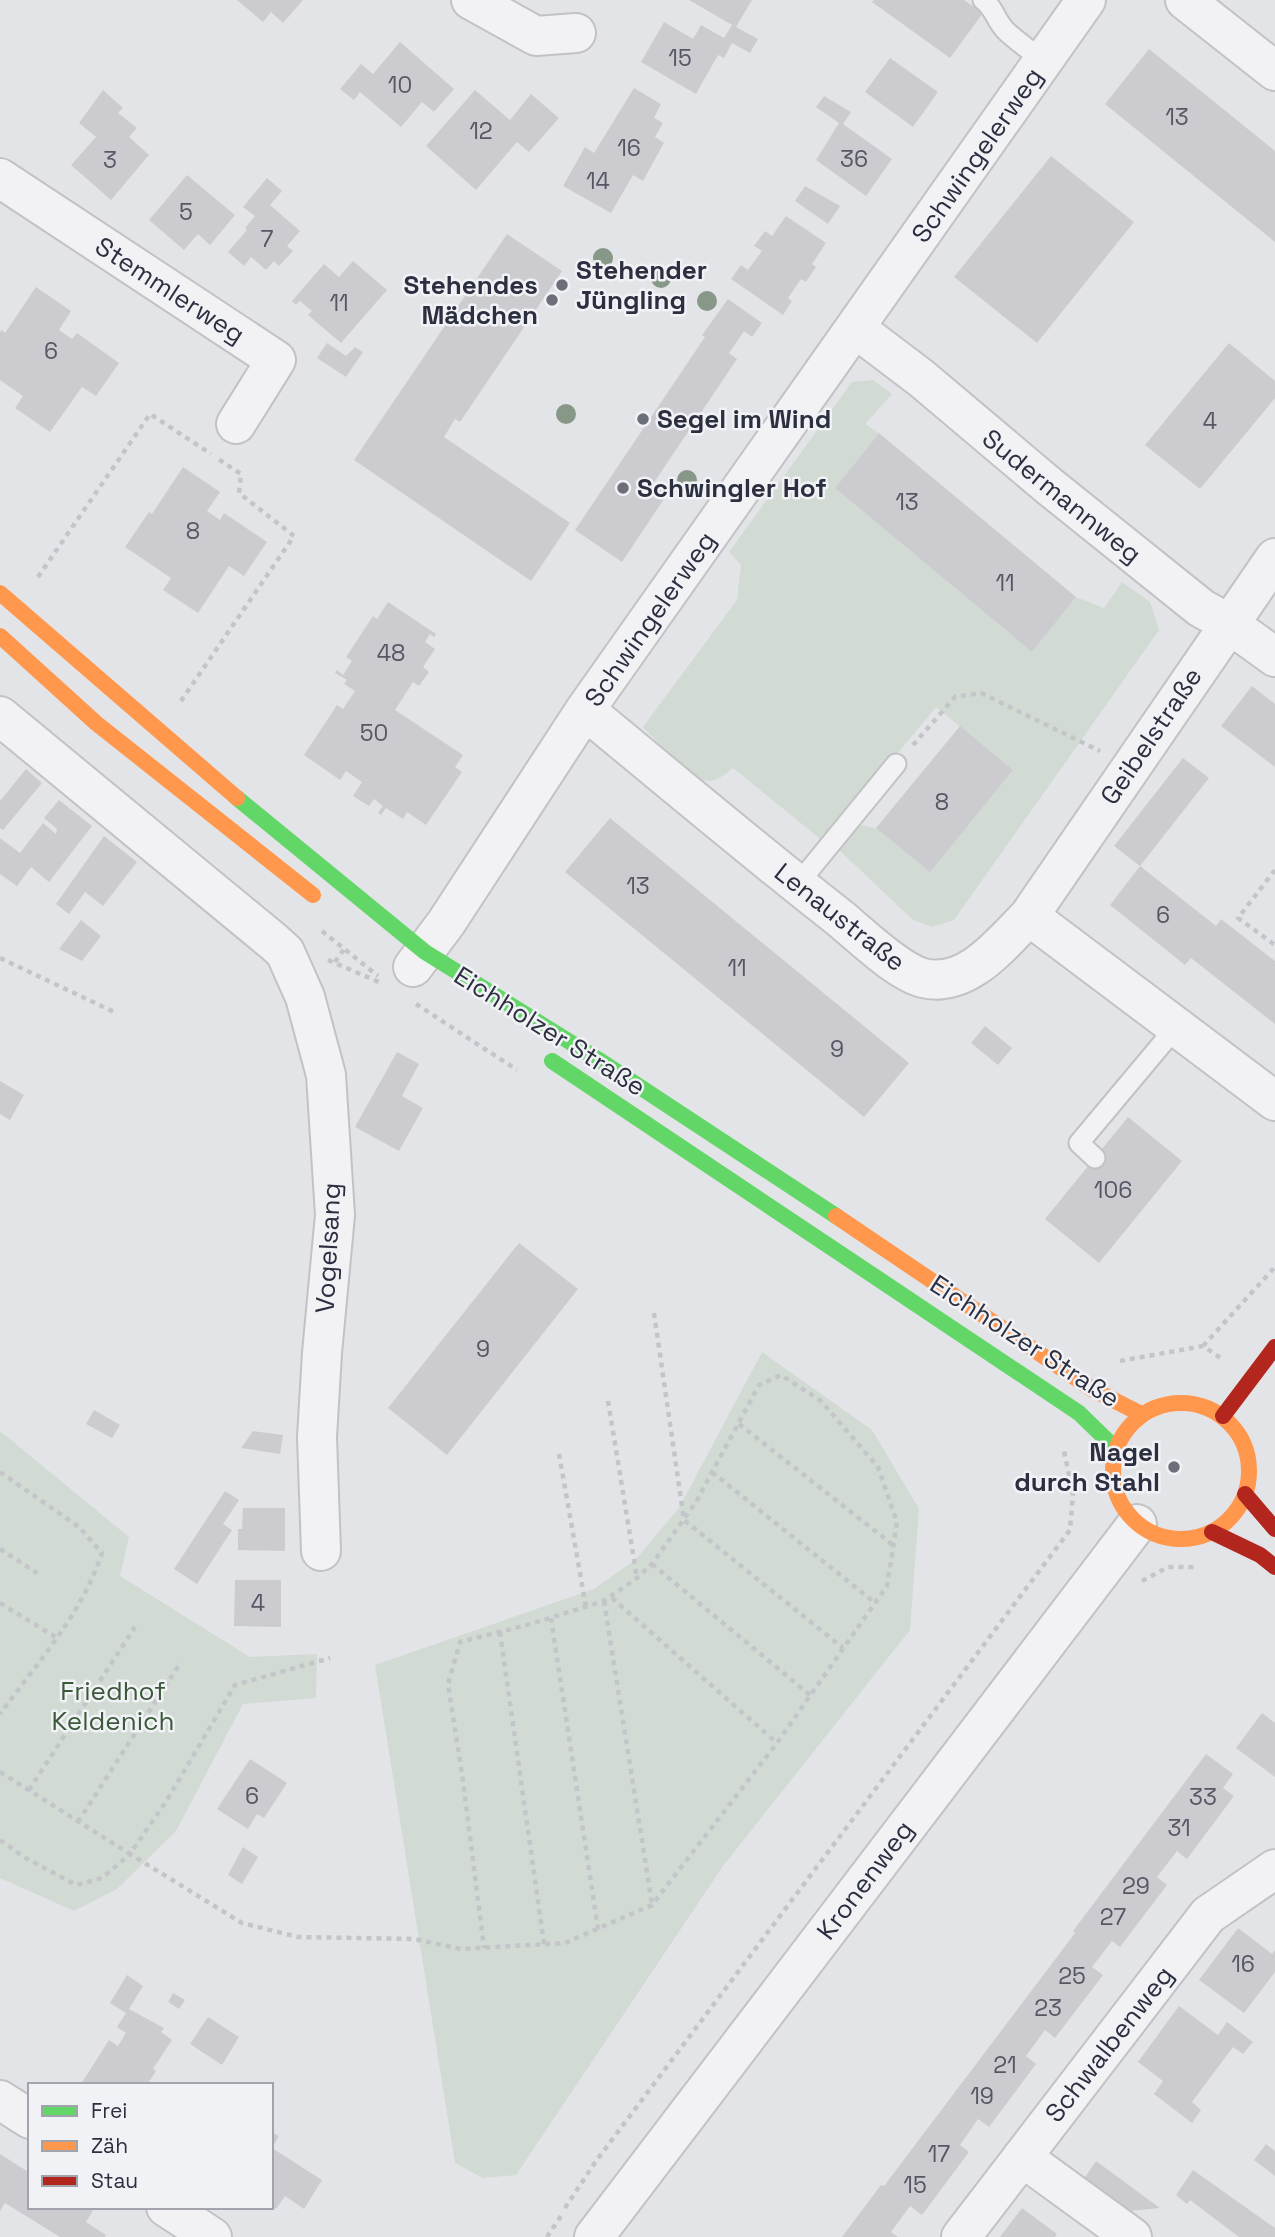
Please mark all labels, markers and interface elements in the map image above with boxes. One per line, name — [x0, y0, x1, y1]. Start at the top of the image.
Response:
house number: 15 — [668, 43, 692, 73]
street label: Schwingelerweg — [904, 61, 1050, 249]
house number: 10 — [388, 70, 412, 100]
house number: 13 — [1165, 102, 1189, 132]
house number: 12 — [469, 116, 493, 146]
house number: 16 — [617, 133, 641, 163]
house number: 36 — [840, 144, 868, 174]
house number: 3 — [103, 145, 117, 175]
house number: 14 — [586, 166, 610, 196]
house number: 5 — [179, 197, 193, 227]
house number: 7 — [261, 224, 274, 254]
street label: Stemmlerweg — [89, 229, 251, 351]
place label: Stehender Jüngling — [576, 253, 707, 317]
place label: Stehendes Mädchen — [404, 268, 538, 332]
marker: Stehender Jüngling — [554, 277, 570, 293]
house number: 11 — [329, 288, 349, 318]
marker: Stehendes Mädchen — [544, 292, 560, 308]
house number: 6 — [44, 336, 58, 366]
place label: Segel im Wind — [657, 402, 831, 436]
house number: 4 — [1203, 406, 1217, 436]
marker: Segel im Wind — [635, 411, 651, 427]
street label: Sudermannweg — [975, 421, 1149, 571]
place label: Schwingler Hof — [637, 471, 827, 505]
marker: Schwingler Hof — [615, 480, 631, 496]
house number: 13 — [895, 487, 919, 517]
house number: 8 — [186, 516, 200, 546]
street label: Schwingelerweg — [577, 525, 723, 713]
house number: 11 — [995, 568, 1015, 598]
house number: 48 — [377, 638, 405, 668]
street label: Geibelstraße — [1092, 661, 1210, 811]
house number: 50 — [360, 718, 388, 748]
house number: 8 — [935, 787, 949, 817]
street label: Lenaustraße — [768, 855, 912, 979]
house number: 13 — [626, 871, 650, 901]
house number: 6 — [1156, 900, 1170, 930]
house number: 11 — [727, 953, 747, 983]
street label: Eichholzer Straße — [448, 958, 652, 1104]
house number: 9 — [830, 1034, 844, 1064]
house number: 106 — [1094, 1175, 1132, 1205]
street label: Vogelsang — [308, 1182, 348, 1314]
street label: Eichholzer Straße — [924, 1267, 1126, 1415]
house number: 9 — [476, 1334, 490, 1364]
place label: Nagel durch Stahl — [1014, 1435, 1160, 1499]
marker: Nagel durch Stahl — [1166, 1459, 1182, 1475]
house number: 4 — [251, 1588, 265, 1618]
park label: Friedhof Keldenich — [51, 1674, 175, 1738]
house number: 6 — [245, 1781, 259, 1811]
house number: 33 — [1189, 1782, 1217, 1812]
street label: Kronenweg — [809, 1813, 921, 1947]
house number: 31 — [1167, 1813, 1191, 1843]
house number: 29 — [1122, 1871, 1150, 1901]
house number: 27 — [1100, 1902, 1126, 1932]
house number: 16 — [1231, 1949, 1255, 1979]
street label: Schwalbenweg — [1037, 1959, 1181, 2129]
house number: 25 — [1058, 1961, 1086, 1991]
house number: 23 — [1034, 1993, 1062, 2023]
house number: 21 — [993, 2050, 1017, 2080]
house number: 19 — [970, 2081, 994, 2111]
legend — [28, 2083, 273, 2209]
text: Frei — [91, 2097, 127, 2124]
text: Zäh — [91, 2132, 128, 2159]
house number: 17 — [928, 2139, 950, 2169]
text: Stau — [91, 2167, 138, 2194]
house number: 15 — [903, 2170, 927, 2200]

